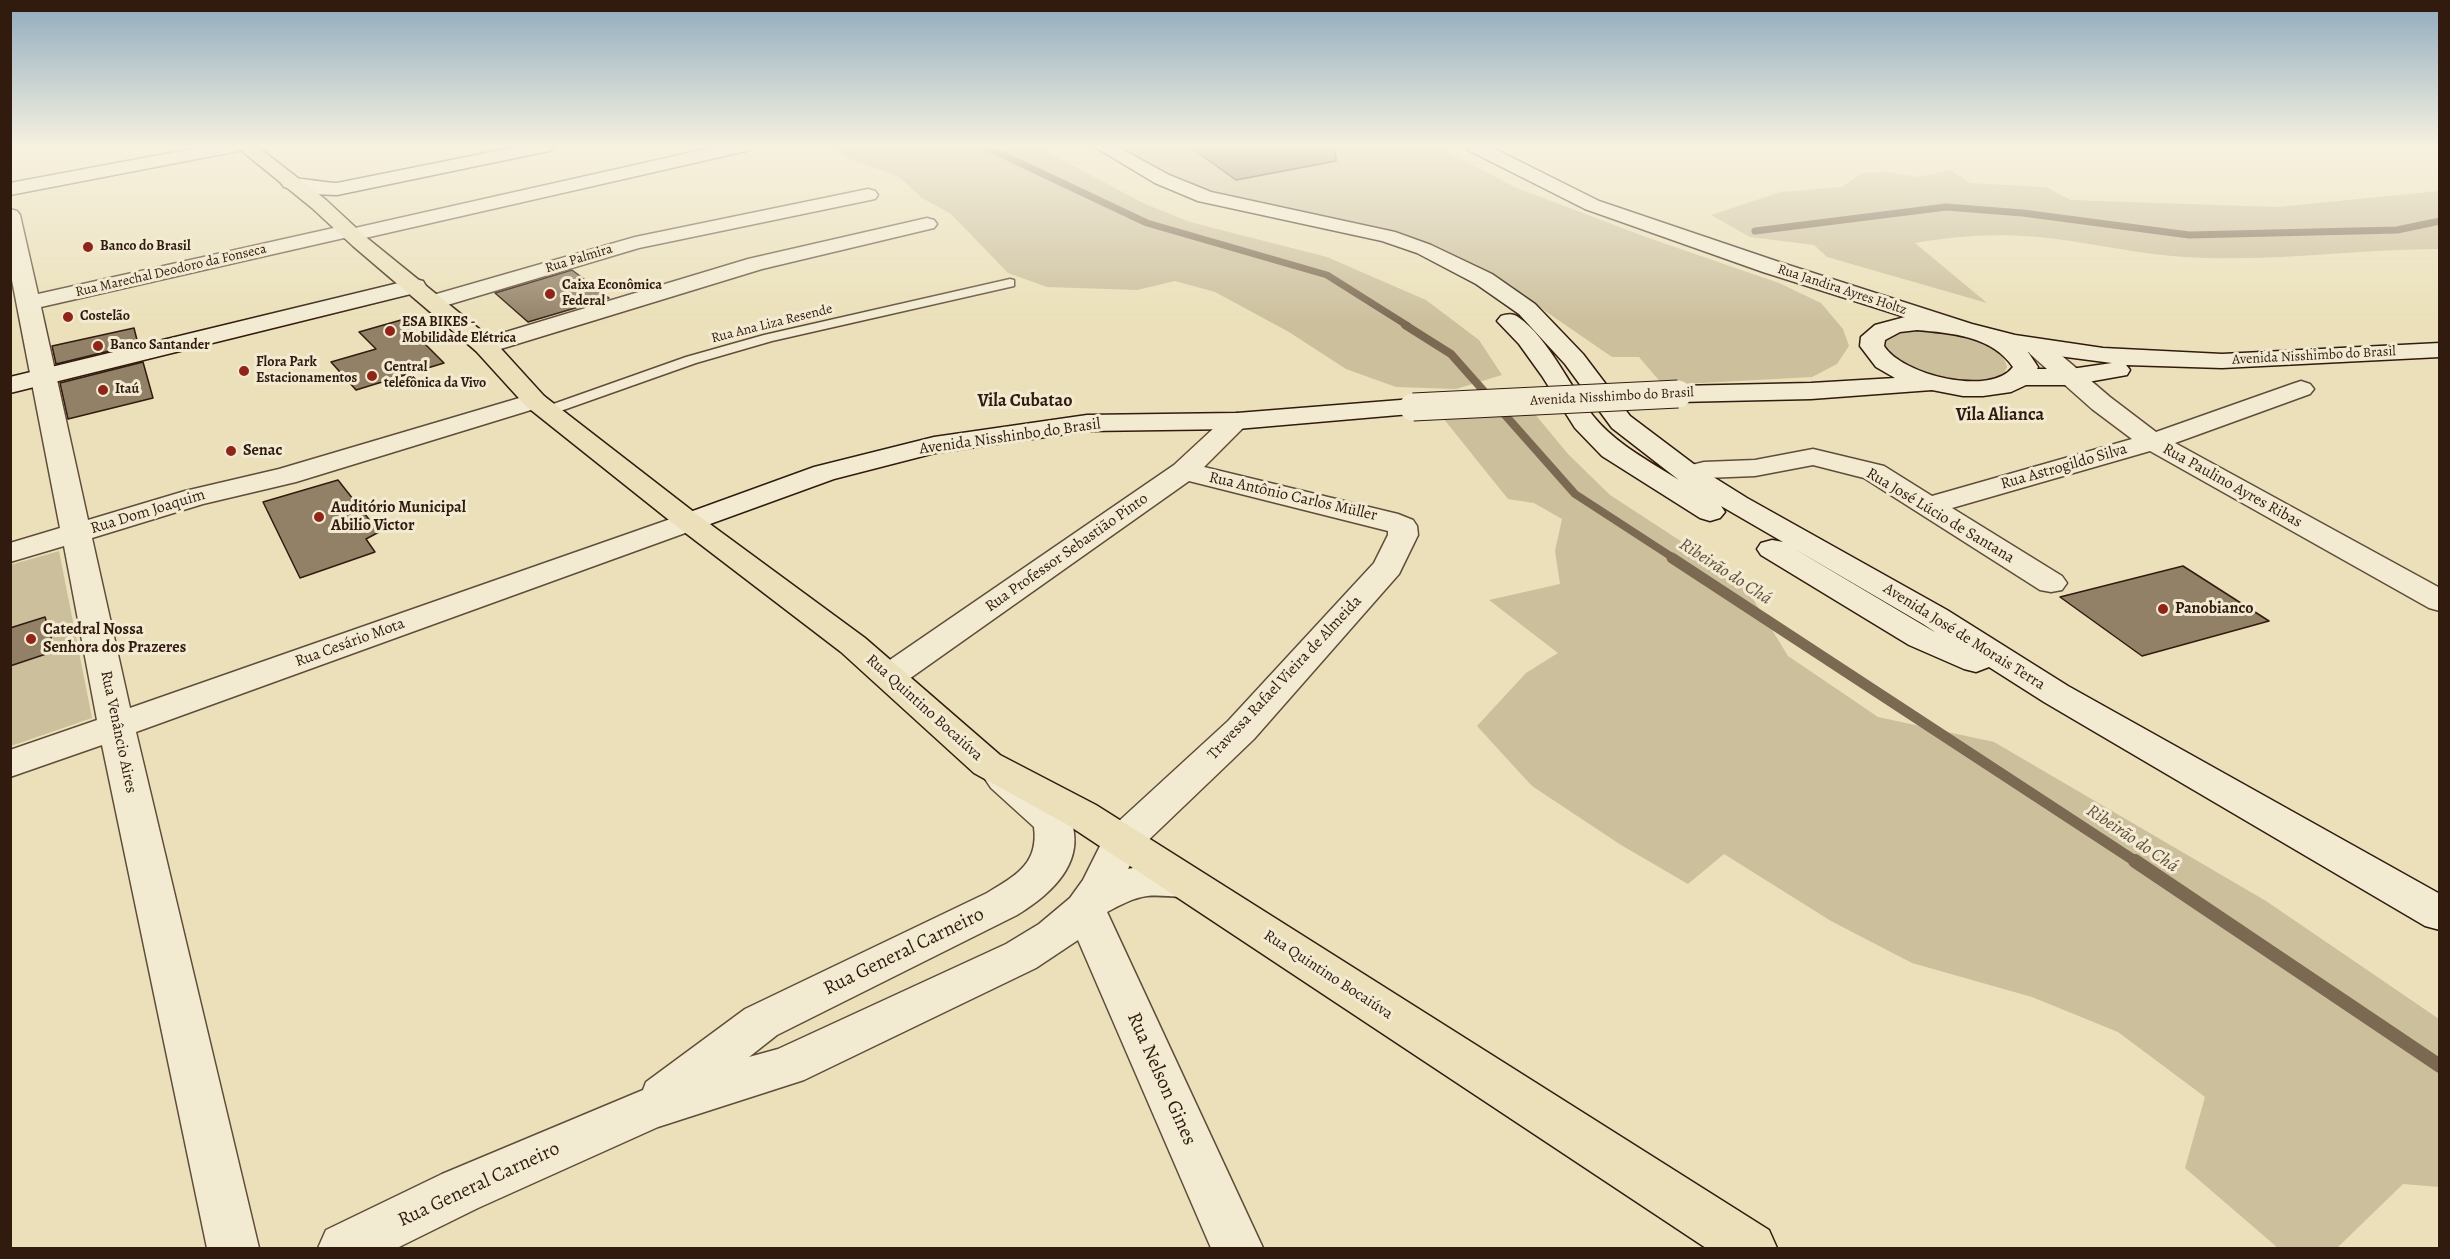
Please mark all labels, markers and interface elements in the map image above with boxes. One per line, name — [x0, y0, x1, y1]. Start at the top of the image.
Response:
place label: Banco do Brasil — [100, 239, 191, 255]
marker: Banco do Brasil — [81, 240, 95, 254]
street label: Rua Marechal Deodoro da Fonseca — [74, 241, 268, 301]
street label: Rua Palmira — [543, 241, 615, 277]
street label: Rua Jandira Ayres Holtz — [1775, 261, 1909, 319]
place label: Caixa Econômica Federal — [562, 278, 662, 310]
marker: Caixa Econômica Federal — [543, 287, 557, 301]
street label: Rua Ana Liza Resende — [710, 301, 834, 347]
place label: Costelão — [80, 309, 130, 325]
marker: Costelão — [61, 310, 75, 324]
place label: ESA BIKES - Mobilidade Elétrica — [402, 315, 516, 348]
marker: ESA BIKES - Mobilidade Elétrica — [383, 324, 397, 338]
place label: Banco Santander — [110, 338, 210, 354]
marker: Banco Santander — [91, 339, 105, 353]
street label: Avenida Nisshimbo do Brasil — [2232, 343, 2396, 369]
place label: Flora Park Estacionamentos — [256, 355, 357, 388]
place label: Central telefônica da Vivo — [384, 360, 486, 392]
marker: Flora Park Estacionamentos — [237, 364, 251, 378]
marker: Central telefônica da Vivo — [365, 369, 379, 383]
place label: Itaú — [115, 382, 139, 398]
marker: Itaú — [96, 383, 110, 397]
street label: Avenida Nisshimbo do Brasil — [1530, 384, 1694, 410]
district label: Vila Cubatao — [978, 391, 1072, 413]
district label: Vila Alianca — [1956, 405, 2044, 427]
street label: Avenida Nisshinbo do Brasil — [918, 415, 1102, 459]
street label: Rua Astrogildo Silva — [1998, 440, 2130, 494]
street label: Rua Paulino Ayres Ribas — [2159, 440, 2305, 532]
place label: Senac — [243, 441, 282, 461]
marker: Senac — [224, 444, 238, 458]
street label: Rua José Lúcio de Santana — [1862, 464, 2018, 568]
street label: Rua Antônio Carlos Müller — [1207, 468, 1379, 526]
street label: Rua Dom Joaquim — [88, 485, 208, 539]
street label: Rua Professor Sebastião Pinto — [982, 489, 1152, 617]
place label: Auditório Municipal Abilio Victor — [331, 498, 466, 536]
marker: Auditório Municipal Abilio Victor — [312, 510, 326, 524]
water label: Ribeirão do Chá — [1675, 534, 1775, 610]
street label: Avenida José de Morais Terra — [1880, 579, 2048, 695]
street label: Travessa Rafael Vieira de Almeida — [1204, 592, 1366, 764]
place label: Panobianco — [2175, 599, 2253, 619]
marker: Panobianco — [2156, 602, 2170, 616]
street label: Rua Cesário Mota — [293, 614, 407, 672]
place label: Catedral Nossa Senhora dos Prazeres — [43, 620, 186, 658]
marker: Catedral Nossa Senhora dos Prazeres — [24, 632, 38, 646]
street label: Rua Quintino Bocaiúva — [862, 651, 986, 765]
street label: Rua Venâncio Aires — [96, 669, 140, 795]
water label: Ribeirão do Chá — [2082, 800, 2182, 878]
street label: Rua General Carneiro — [820, 903, 988, 1001]
street label: Rua Quintino Bocaiúva — [1260, 926, 1396, 1024]
street label: Rua Nelson Gines — [1121, 1009, 1201, 1149]
street label: Rua General Carneiro — [394, 1137, 564, 1233]

